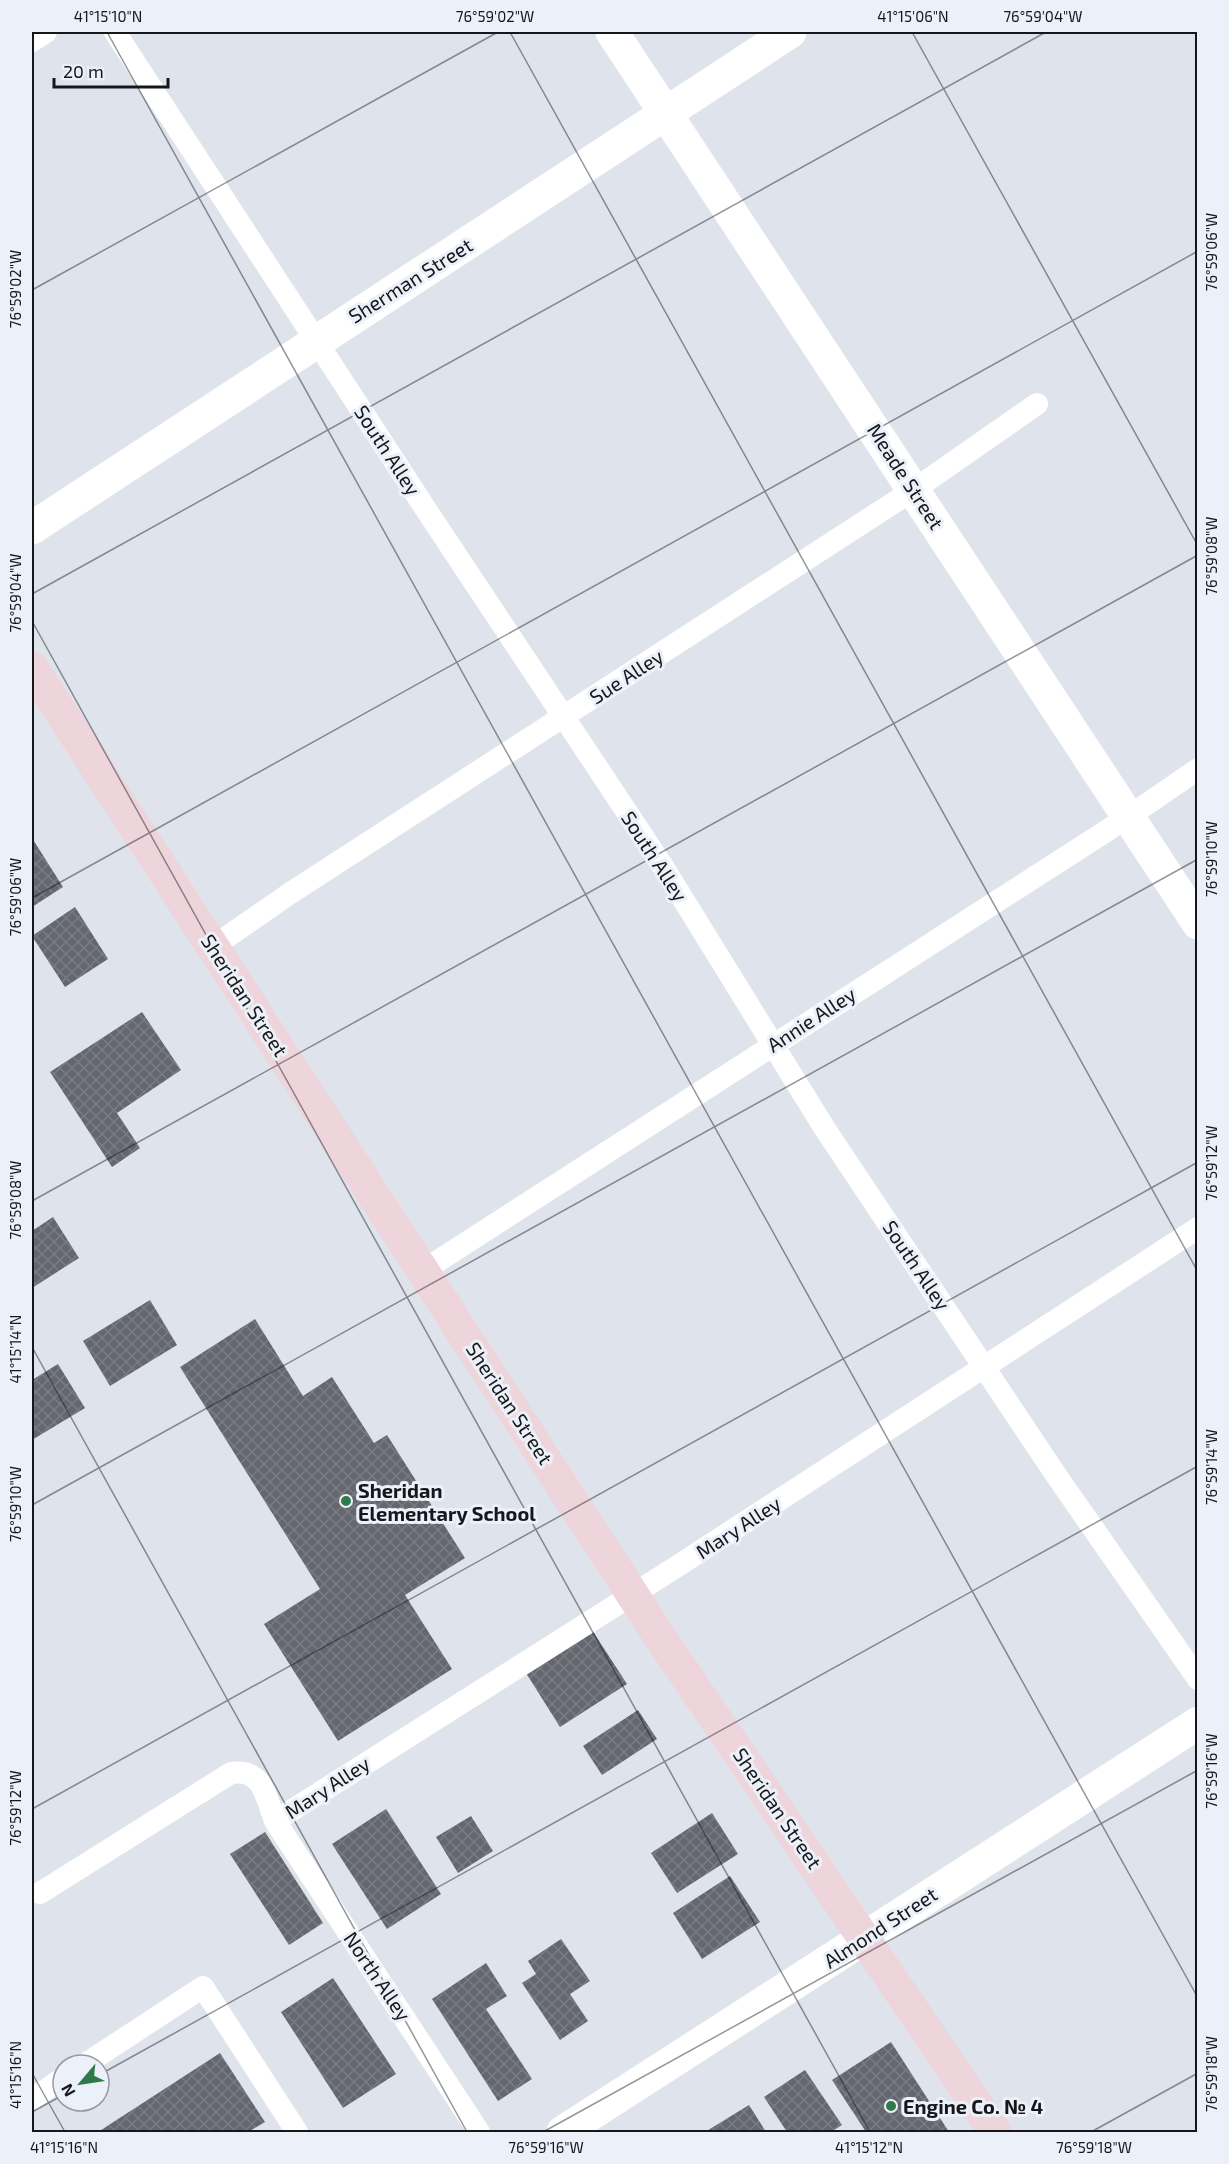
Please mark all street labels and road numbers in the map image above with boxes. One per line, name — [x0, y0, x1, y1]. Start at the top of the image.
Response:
street label: Sherman Street — [344, 232, 477, 328]
street label: South Alley — [350, 400, 426, 500]
street label: Meade Street — [863, 419, 949, 534]
street label: Sue Alley — [585, 643, 668, 709]
street label: South Alley — [617, 806, 693, 906]
street label: Sheridan Street — [197, 929, 294, 1061]
street label: Annie Alley — [762, 981, 860, 1057]
street label: South Alley — [878, 1216, 956, 1315]
street label: Sheridan Street — [462, 1337, 559, 1469]
street label: Mary Alley — [691, 1491, 785, 1563]
street label: Sheridan Street — [729, 1743, 827, 1873]
street label: Mary Alley — [280, 1751, 374, 1823]
street label: Almond Street — [819, 1881, 942, 1973]
street label: North Alley — [339, 1927, 417, 2025]

